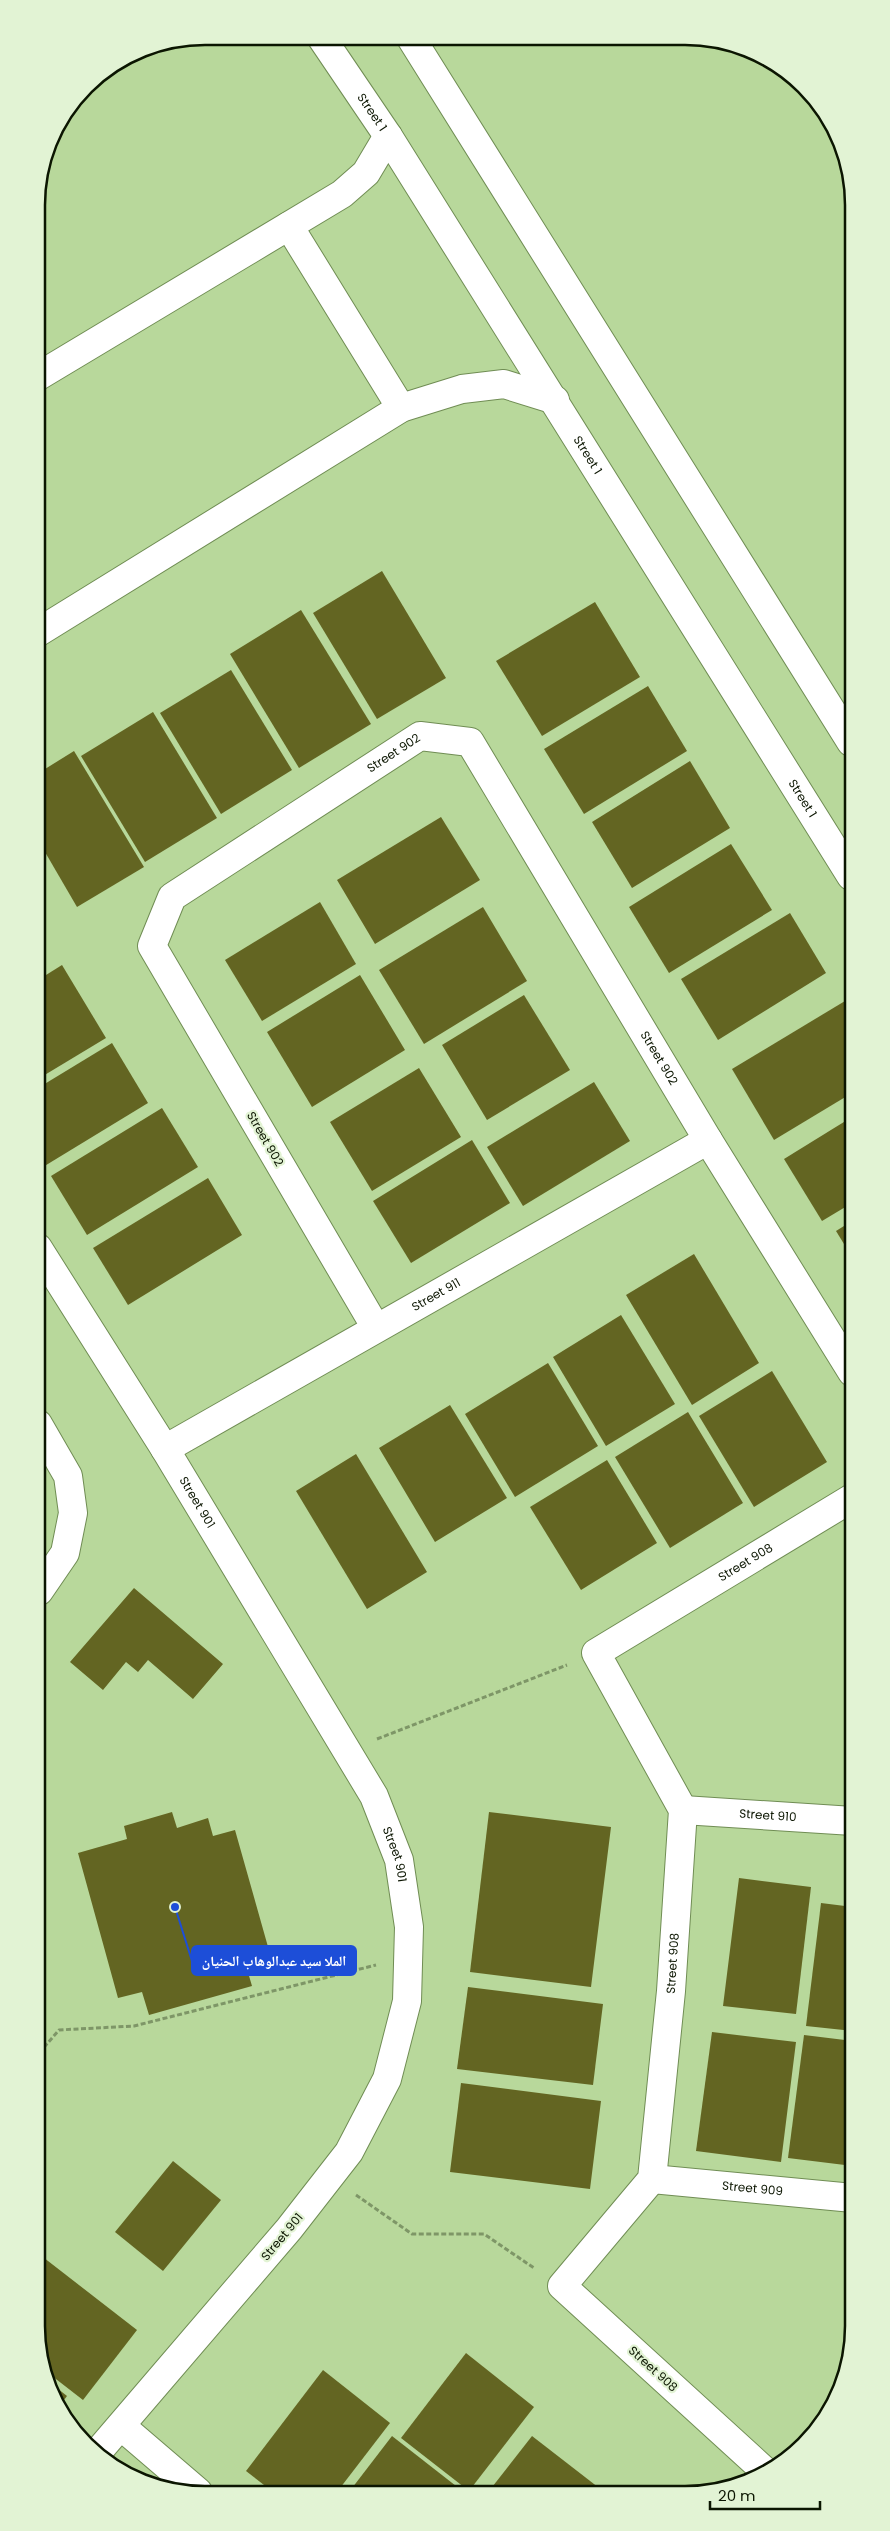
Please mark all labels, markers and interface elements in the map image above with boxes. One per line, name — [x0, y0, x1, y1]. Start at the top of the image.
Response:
street label: Street 1 — [354, 90, 391, 134]
street label: Street 1 — [570, 432, 607, 477]
street label: Street 902 — [363, 729, 423, 776]
street label: Street 1 — [785, 776, 821, 821]
street label: Street 902 — [637, 1027, 682, 1088]
street label: Street 902 — [243, 1108, 288, 1169]
street label: Street 911 — [408, 1274, 463, 1315]
street label: Street 901 — [175, 1473, 220, 1531]
street label: Street 908 — [715, 1539, 776, 1585]
street label: Street 910 — [739, 1805, 797, 1825]
street label: Street 901 — [379, 1824, 411, 1883]
street label: Street 908 — [662, 1932, 683, 1994]
callout: الملا سيد عبدالوهاب الحنيان — [192, 1946, 356, 1975]
text: الملا سيد عبدالوهاب الحنيان — [202, 1951, 346, 1971]
street label: Street 909 — [721, 2177, 784, 2199]
street label: Street 901 — [257, 2209, 307, 2264]
street label: Street 908 — [625, 2342, 682, 2395]
scale bar — [710, 2478, 820, 2510]
text: 20 m — [718, 2485, 756, 2506]

